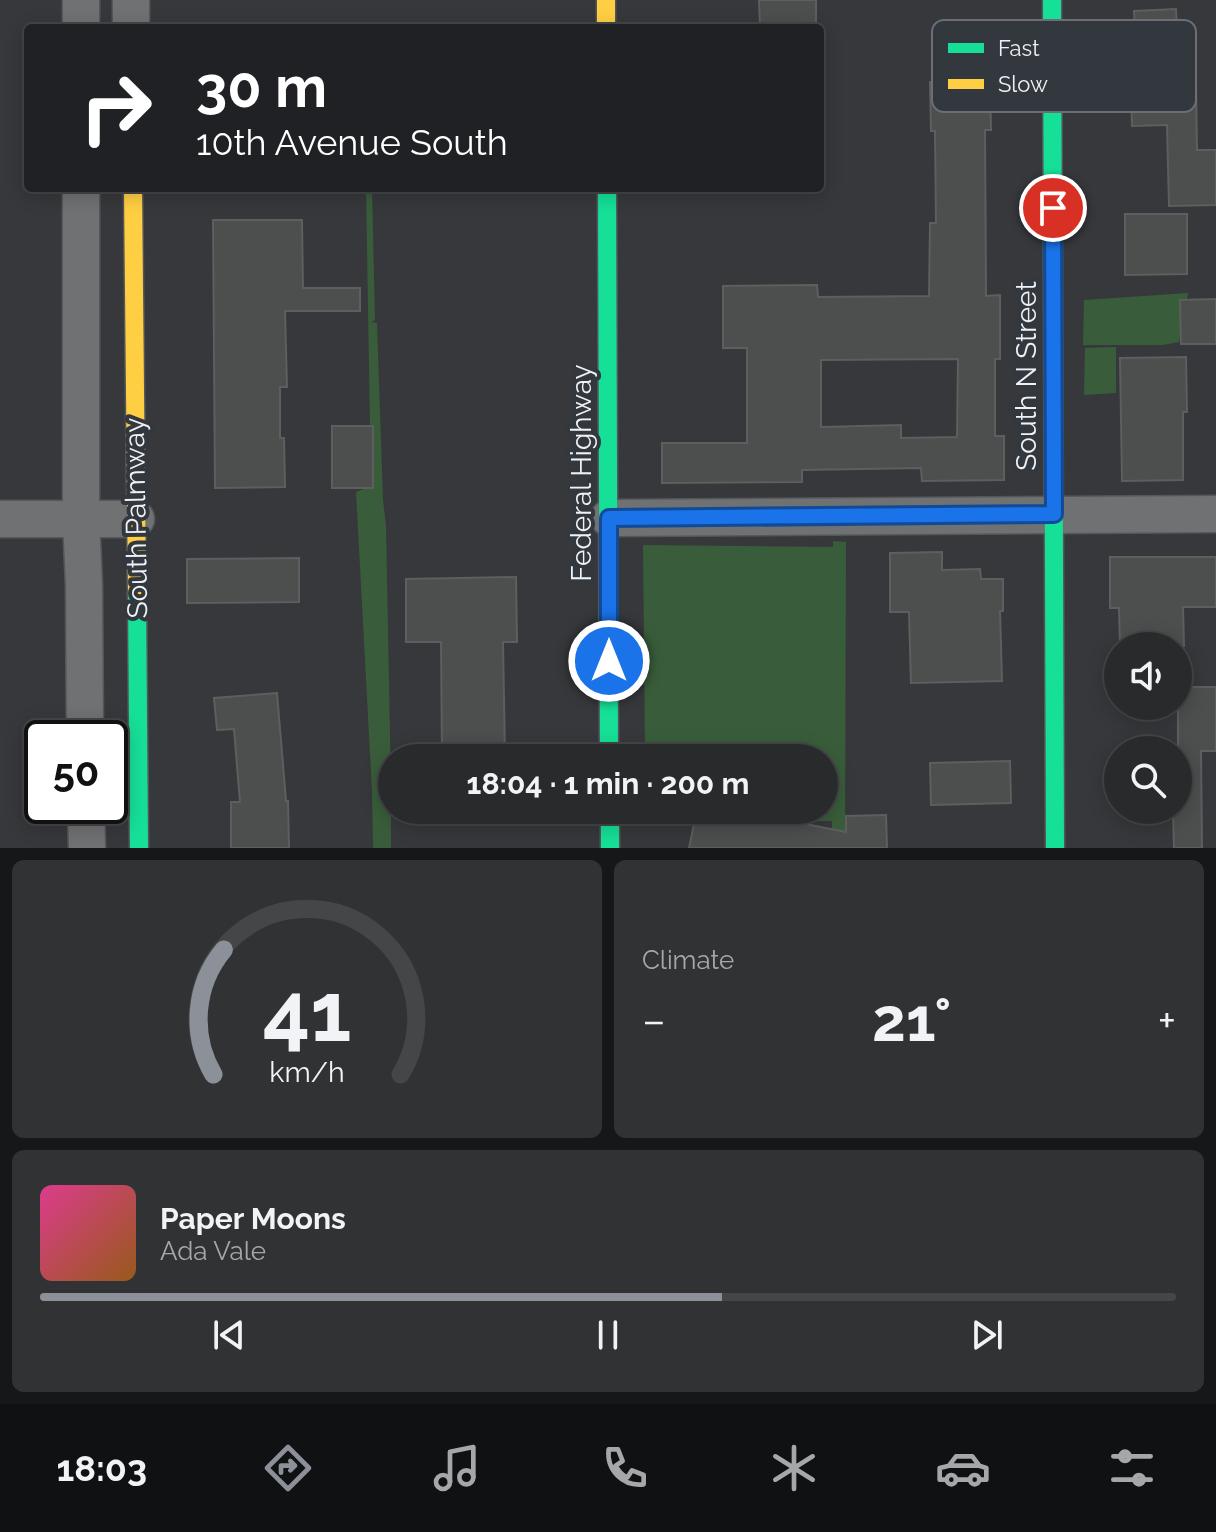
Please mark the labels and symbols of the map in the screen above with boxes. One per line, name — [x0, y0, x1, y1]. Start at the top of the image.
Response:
legend — [932, 20, 1196, 112]
text: Fast — [998, 35, 1040, 61]
text: Slow — [998, 71, 1048, 97]
pin — [1019, 174, 1087, 242]
street label: South N Street — [1010, 281, 1043, 471]
street label: Federal Highway — [565, 364, 598, 582]
street label: South Palmway — [118, 417, 154, 619]
position arrow — [567, 619, 651, 703]
speed limit sign: 50 — [24, 720, 128, 824]

